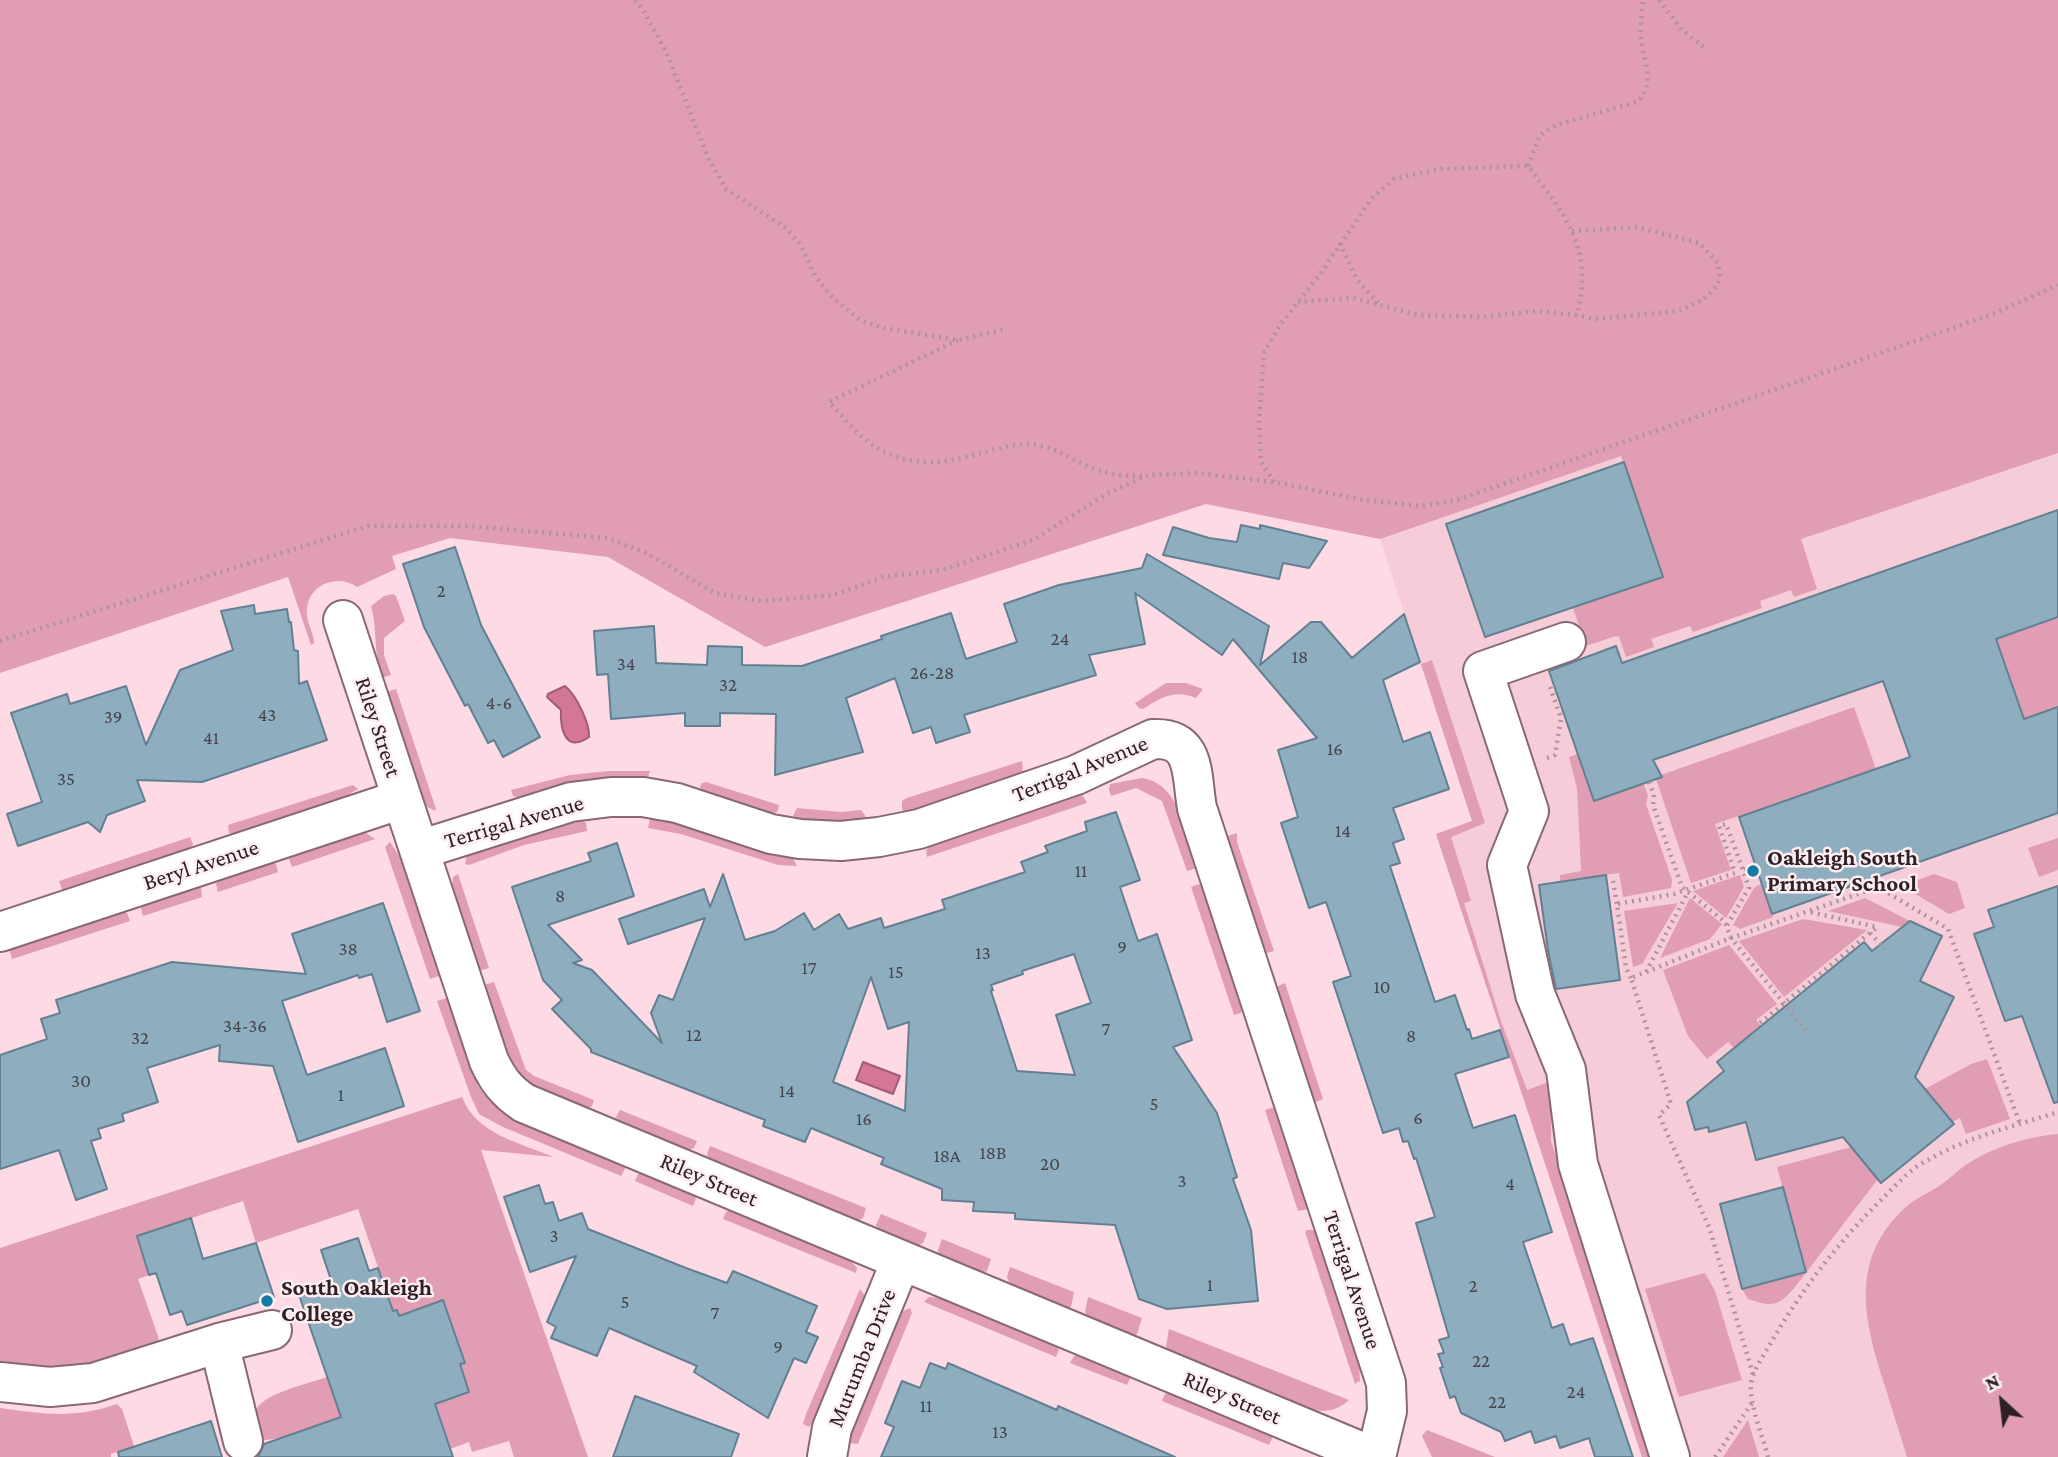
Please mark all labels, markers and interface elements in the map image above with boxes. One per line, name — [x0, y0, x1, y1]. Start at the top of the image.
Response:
house number: 2 — [436, 580, 446, 602]
house number: 24 — [1051, 628, 1069, 650]
house number: 18 — [1292, 646, 1308, 668]
house number: 34 — [617, 653, 635, 675]
house number: 26-28 — [910, 662, 954, 684]
street label: Riley Street — [349, 673, 407, 781]
house number: 32 — [719, 674, 737, 696]
house number: 4-6 — [486, 692, 512, 714]
house number: 43 — [258, 704, 276, 726]
house number: 39 — [104, 706, 122, 728]
house number: 41 — [203, 727, 219, 749]
street label: Terrigal Avenue — [1008, 729, 1152, 809]
house number: 16 — [1327, 738, 1343, 760]
house number: 35 — [57, 768, 75, 790]
street label: Terrigal Avenue — [441, 789, 587, 855]
house number: 14 — [1335, 820, 1351, 842]
street label: Beryl Avenue — [140, 833, 262, 897]
place label: Oakleigh South Primary School — [1767, 844, 1918, 898]
house number: 11 — [1075, 860, 1087, 882]
marker: Oakleigh South Primary School — [1745, 863, 1761, 879]
house number: 8 — [555, 885, 565, 907]
house number: 9 — [1117, 936, 1127, 958]
house number: 38 — [338, 938, 358, 960]
house number: 13 — [975, 942, 991, 964]
house number: 17 — [801, 957, 817, 979]
house number: 15 — [888, 961, 904, 983]
house number: 10 — [1373, 976, 1391, 998]
house number: 34-36 — [223, 1015, 267, 1037]
house number: 7 — [1102, 1018, 1110, 1040]
house number: 12 — [686, 1024, 702, 1046]
house number: 8 — [1406, 1025, 1416, 1047]
house number: 32 — [131, 1027, 149, 1049]
house number: 30 — [71, 1070, 91, 1092]
house number: 14 — [779, 1080, 795, 1102]
house number: 1 — [338, 1084, 344, 1106]
house number: 5 — [1150, 1093, 1158, 1115]
house number: 6 — [1413, 1107, 1423, 1129]
house number: 16 — [856, 1108, 872, 1130]
house number: 18B — [980, 1142, 1006, 1164]
house number: 18A — [933, 1145, 961, 1167]
street label: Riley Street — [656, 1147, 762, 1213]
house number: 20 — [1040, 1153, 1060, 1175]
house number: 3 — [1177, 1170, 1187, 1192]
house number: 4 — [1505, 1173, 1515, 1195]
street label: Terrigal Avenue — [1317, 1207, 1387, 1353]
house number: 3 — [549, 1225, 559, 1247]
place label: South Oakleigh College — [281, 1274, 432, 1328]
house number: 1 — [1207, 1274, 1213, 1296]
house number: 2 — [1468, 1275, 1478, 1297]
street label: Murumba Drive — [822, 1285, 902, 1431]
house number: 5 — [621, 1291, 629, 1313]
marker: South Oakleigh College — [259, 1293, 275, 1309]
house number: 7 — [711, 1302, 719, 1324]
house number: 9 — [773, 1336, 783, 1358]
house number: 22 — [1472, 1350, 1490, 1372]
street label: Riley Street — [1179, 1365, 1285, 1431]
north arrow — [1967, 1366, 2037, 1436]
text: N — [1982, 1370, 2003, 1394]
house number: 24 — [1567, 1381, 1585, 1403]
house number: 22 — [1488, 1391, 1506, 1413]
house number: 11 — [920, 1395, 932, 1417]
house number: 13 — [992, 1421, 1008, 1443]

